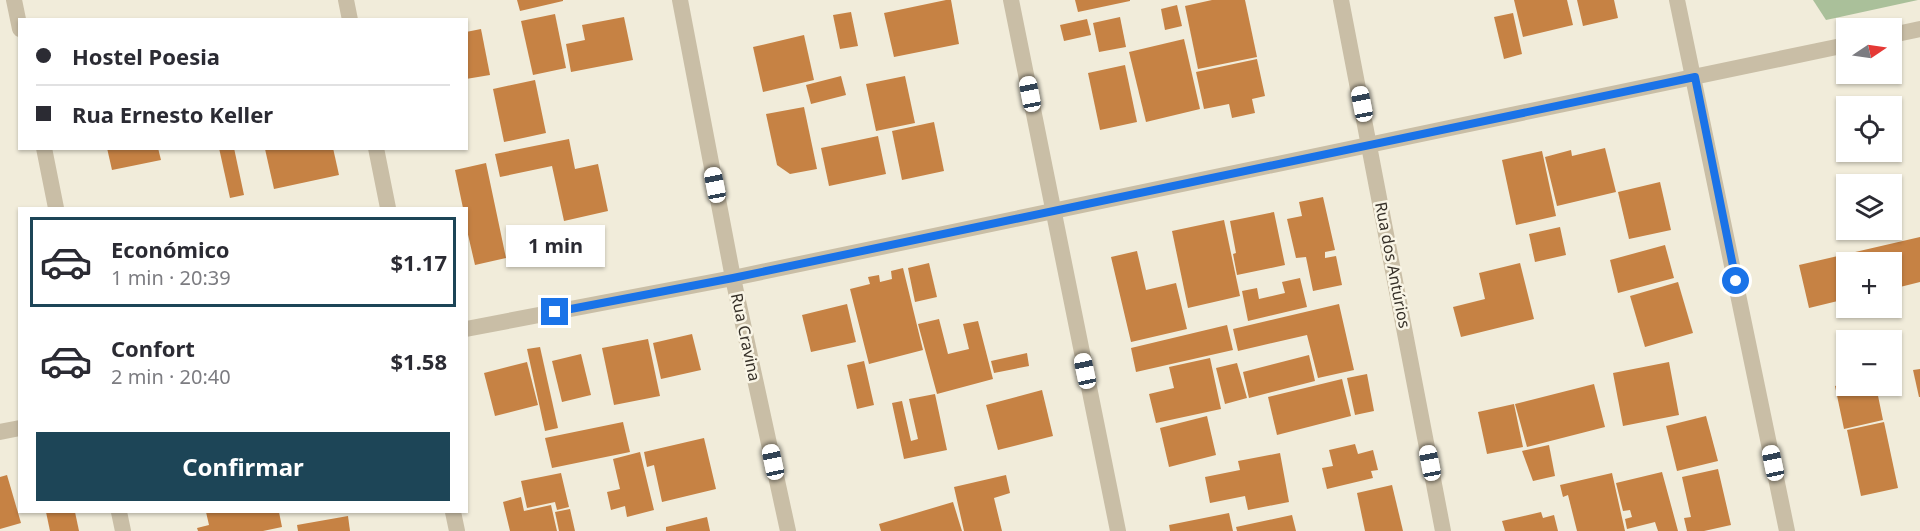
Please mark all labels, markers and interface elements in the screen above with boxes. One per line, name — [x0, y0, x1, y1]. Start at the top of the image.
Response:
north arrow — [1836, 18, 1902, 84]
map controls — [1836, 18, 1902, 396]
text: Hostel Poesia — [72, 41, 220, 71]
car — [1018, 75, 1042, 113]
car — [1350, 85, 1374, 123]
button: locate — [1836, 96, 1902, 162]
text: Rua Ernesto Keller — [72, 99, 273, 129]
car — [703, 166, 727, 204]
button: layers — [1836, 174, 1902, 240]
street label: Rua dos Antúrios — [1370, 200, 1416, 330]
callout: 1 min — [506, 225, 604, 267]
text: 1 min — [528, 232, 583, 259]
text: Económico — [111, 234, 230, 264]
icon: car — [39, 235, 93, 289]
text: $1.17 — [390, 247, 447, 277]
button: + — [1836, 252, 1902, 318]
text: 1 min · 20:39 — [111, 264, 231, 291]
route start — [1722, 267, 1749, 294]
street label: Rua Cravina — [726, 291, 766, 383]
route end — [541, 298, 568, 325]
button: − — [1836, 330, 1902, 396]
text: Confort — [111, 333, 195, 363]
icon: car — [39, 334, 93, 388]
text: $1.58 — [390, 346, 447, 376]
car — [1072, 352, 1098, 390]
text: 2 min · 20:40 — [111, 363, 231, 390]
button: Confirmar — [36, 432, 450, 501]
car — [760, 443, 786, 481]
car — [1418, 444, 1442, 482]
car — [1760, 444, 1786, 482]

